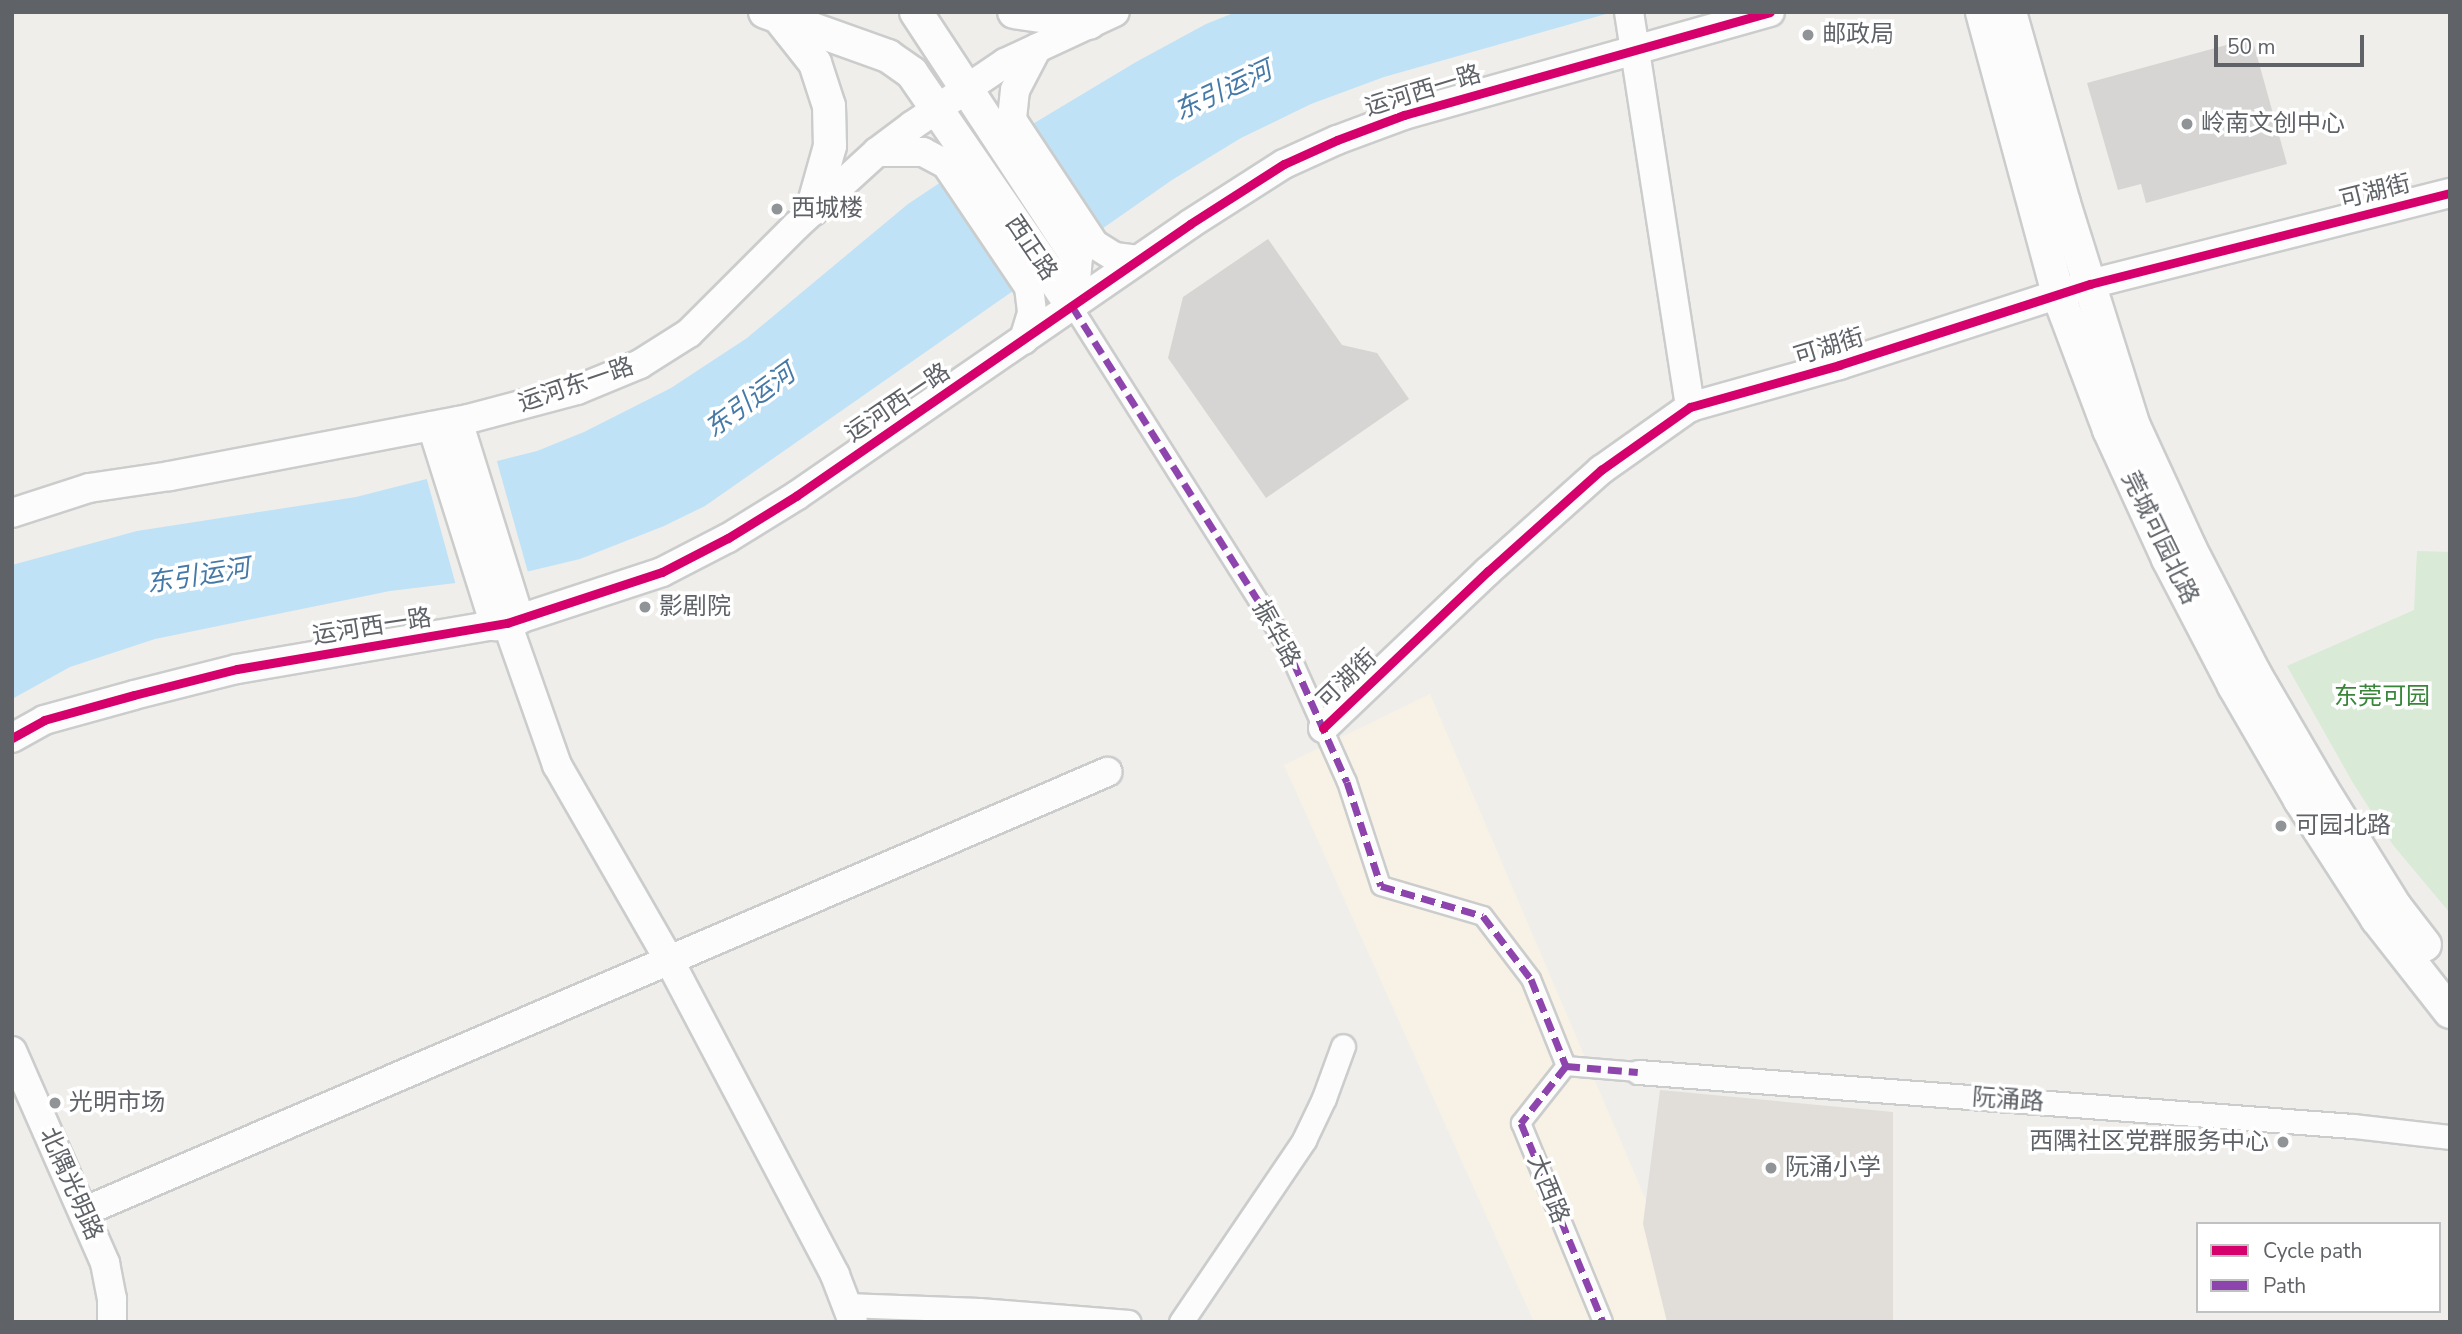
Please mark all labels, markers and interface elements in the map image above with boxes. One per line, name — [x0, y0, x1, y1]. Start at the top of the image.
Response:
place label: 邮政局 — [1822, 21, 1894, 49]
scale bar — [2217, 21, 2368, 65]
marker: 邮政局 — [1800, 27, 1816, 43]
text: 50 m — [2227, 33, 2276, 61]
water label: 东引运河 — [1169, 55, 1277, 127]
street label: 运河西一路 — [1361, 60, 1485, 122]
place label: 岭南文创中心 — [2201, 110, 2345, 138]
marker: 岭南文创中心 — [2179, 116, 2195, 132]
street label: 可湖街 — [2337, 169, 2413, 215]
place label: 西城楼 — [791, 195, 863, 223]
marker: 西城楼 — [769, 201, 785, 217]
street label: 西正路 — [999, 210, 1063, 286]
street label: 可湖街 — [1790, 323, 1868, 371]
street label: 运河东一路 — [515, 352, 637, 418]
water label: 东引运河 — [699, 358, 801, 444]
street label: 运河西一路 — [840, 358, 956, 448]
street label: 莞城可园北路 — [2115, 467, 2205, 609]
water label: 东引运河 — [144, 552, 252, 600]
place label: 影剧院 — [659, 593, 731, 621]
street label: 振华路 — [1246, 596, 1306, 672]
marker: 影剧院 — [637, 599, 653, 615]
street label: 运河西一路 — [310, 603, 434, 651]
street label: 可湖街 — [1311, 644, 1383, 714]
park label: 东莞可园 — [2334, 683, 2430, 711]
place label: 可园北路 — [2295, 812, 2391, 840]
marker: 可园北路 — [2273, 818, 2289, 834]
street label: 阮涌路 — [1971, 1083, 2045, 1117]
place label: 光明市场 — [69, 1089, 165, 1117]
marker: 光明市场 — [47, 1095, 63, 1111]
street label: 北隅光明路 — [33, 1123, 109, 1245]
place label: 西隅社区党群服务中心 — [2029, 1128, 2269, 1156]
marker: 西隅社区党群服务中心 — [2275, 1134, 2291, 1150]
street label: 大西路 — [1521, 1150, 1575, 1228]
place label: 阮涌小学 — [1785, 1154, 1881, 1182]
marker: 阮涌小学 — [1763, 1160, 1779, 1176]
legend — [2196, 1222, 2441, 1313]
text: Cycle path — [2263, 1237, 2362, 1265]
text: Path — [2263, 1272, 2306, 1300]

